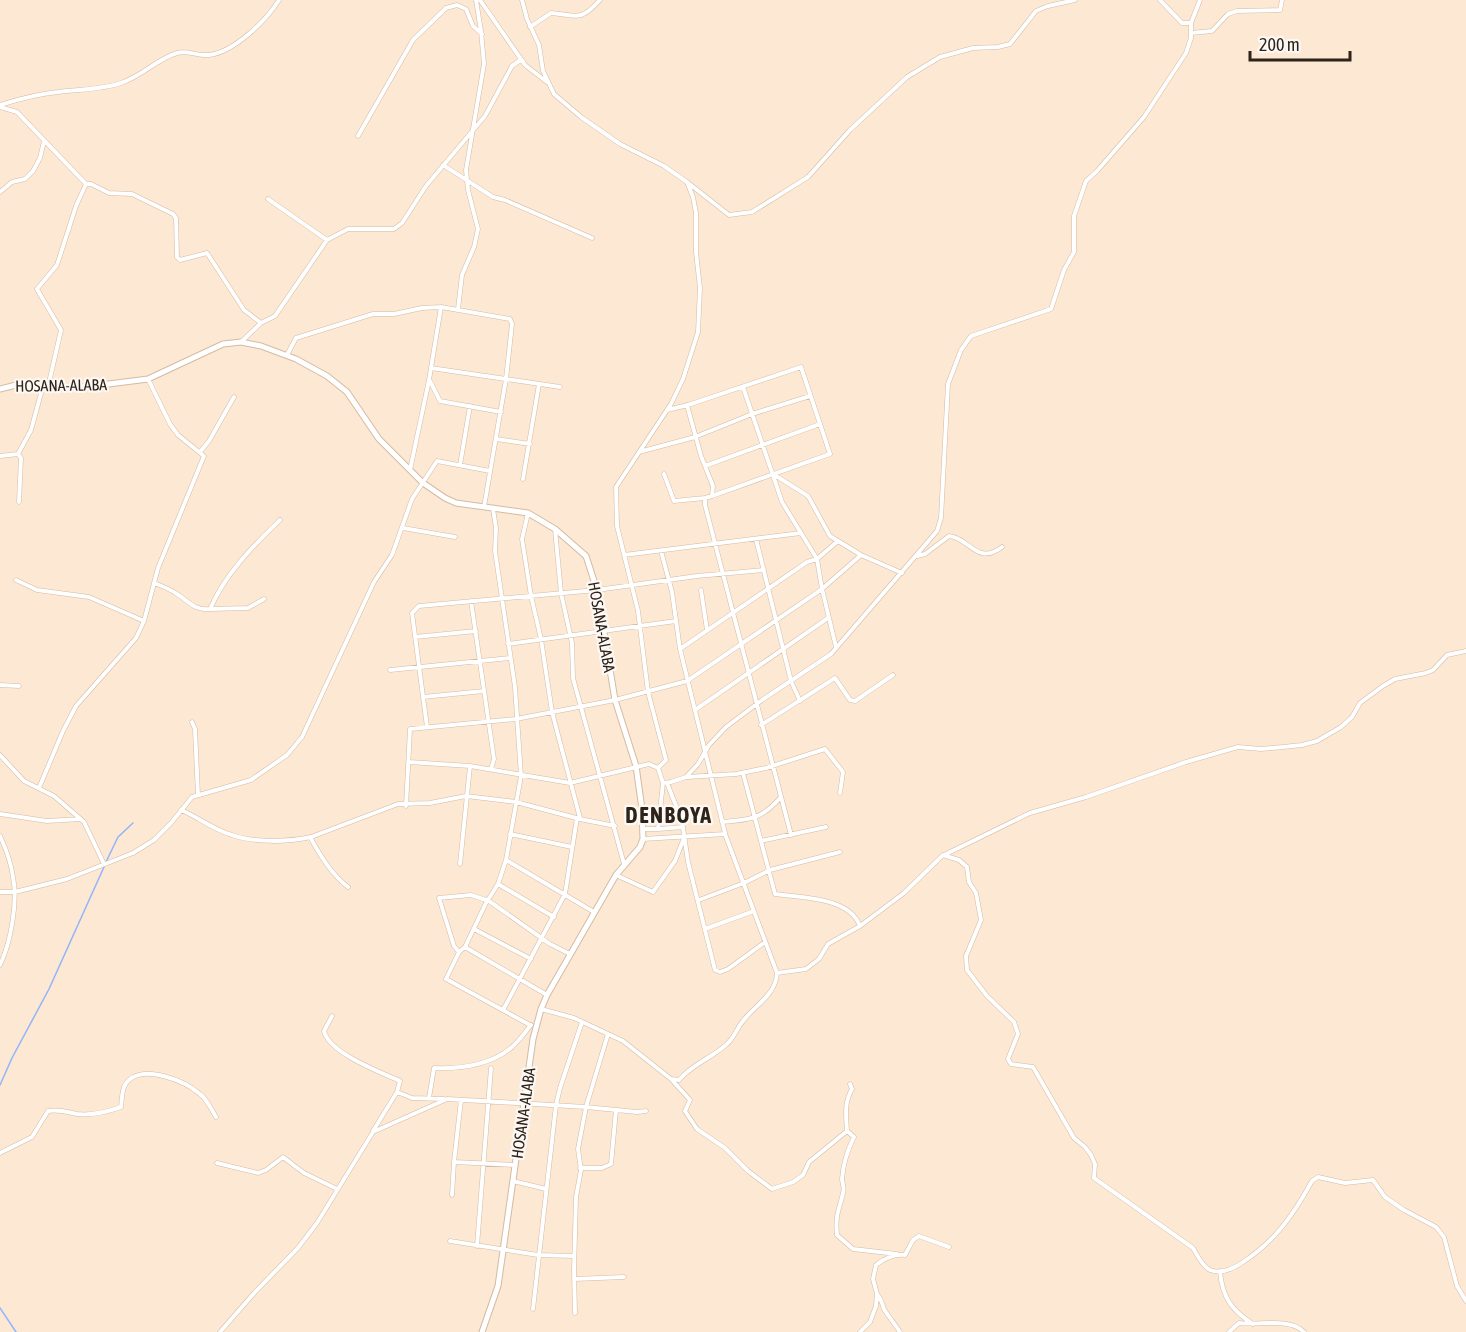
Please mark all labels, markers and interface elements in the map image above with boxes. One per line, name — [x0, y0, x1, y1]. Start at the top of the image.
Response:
scale bar — [1250, 24, 1350, 62]
text: 200 m — [1259, 34, 1300, 55]
street label: HOSANA-ALABA — [15, 375, 107, 395]
street label: HOSANA-ALABA — [585, 580, 619, 674]
district label: DENBOYA — [625, 802, 713, 828]
street label: HOSANA-ALABA — [508, 1066, 538, 1160]

